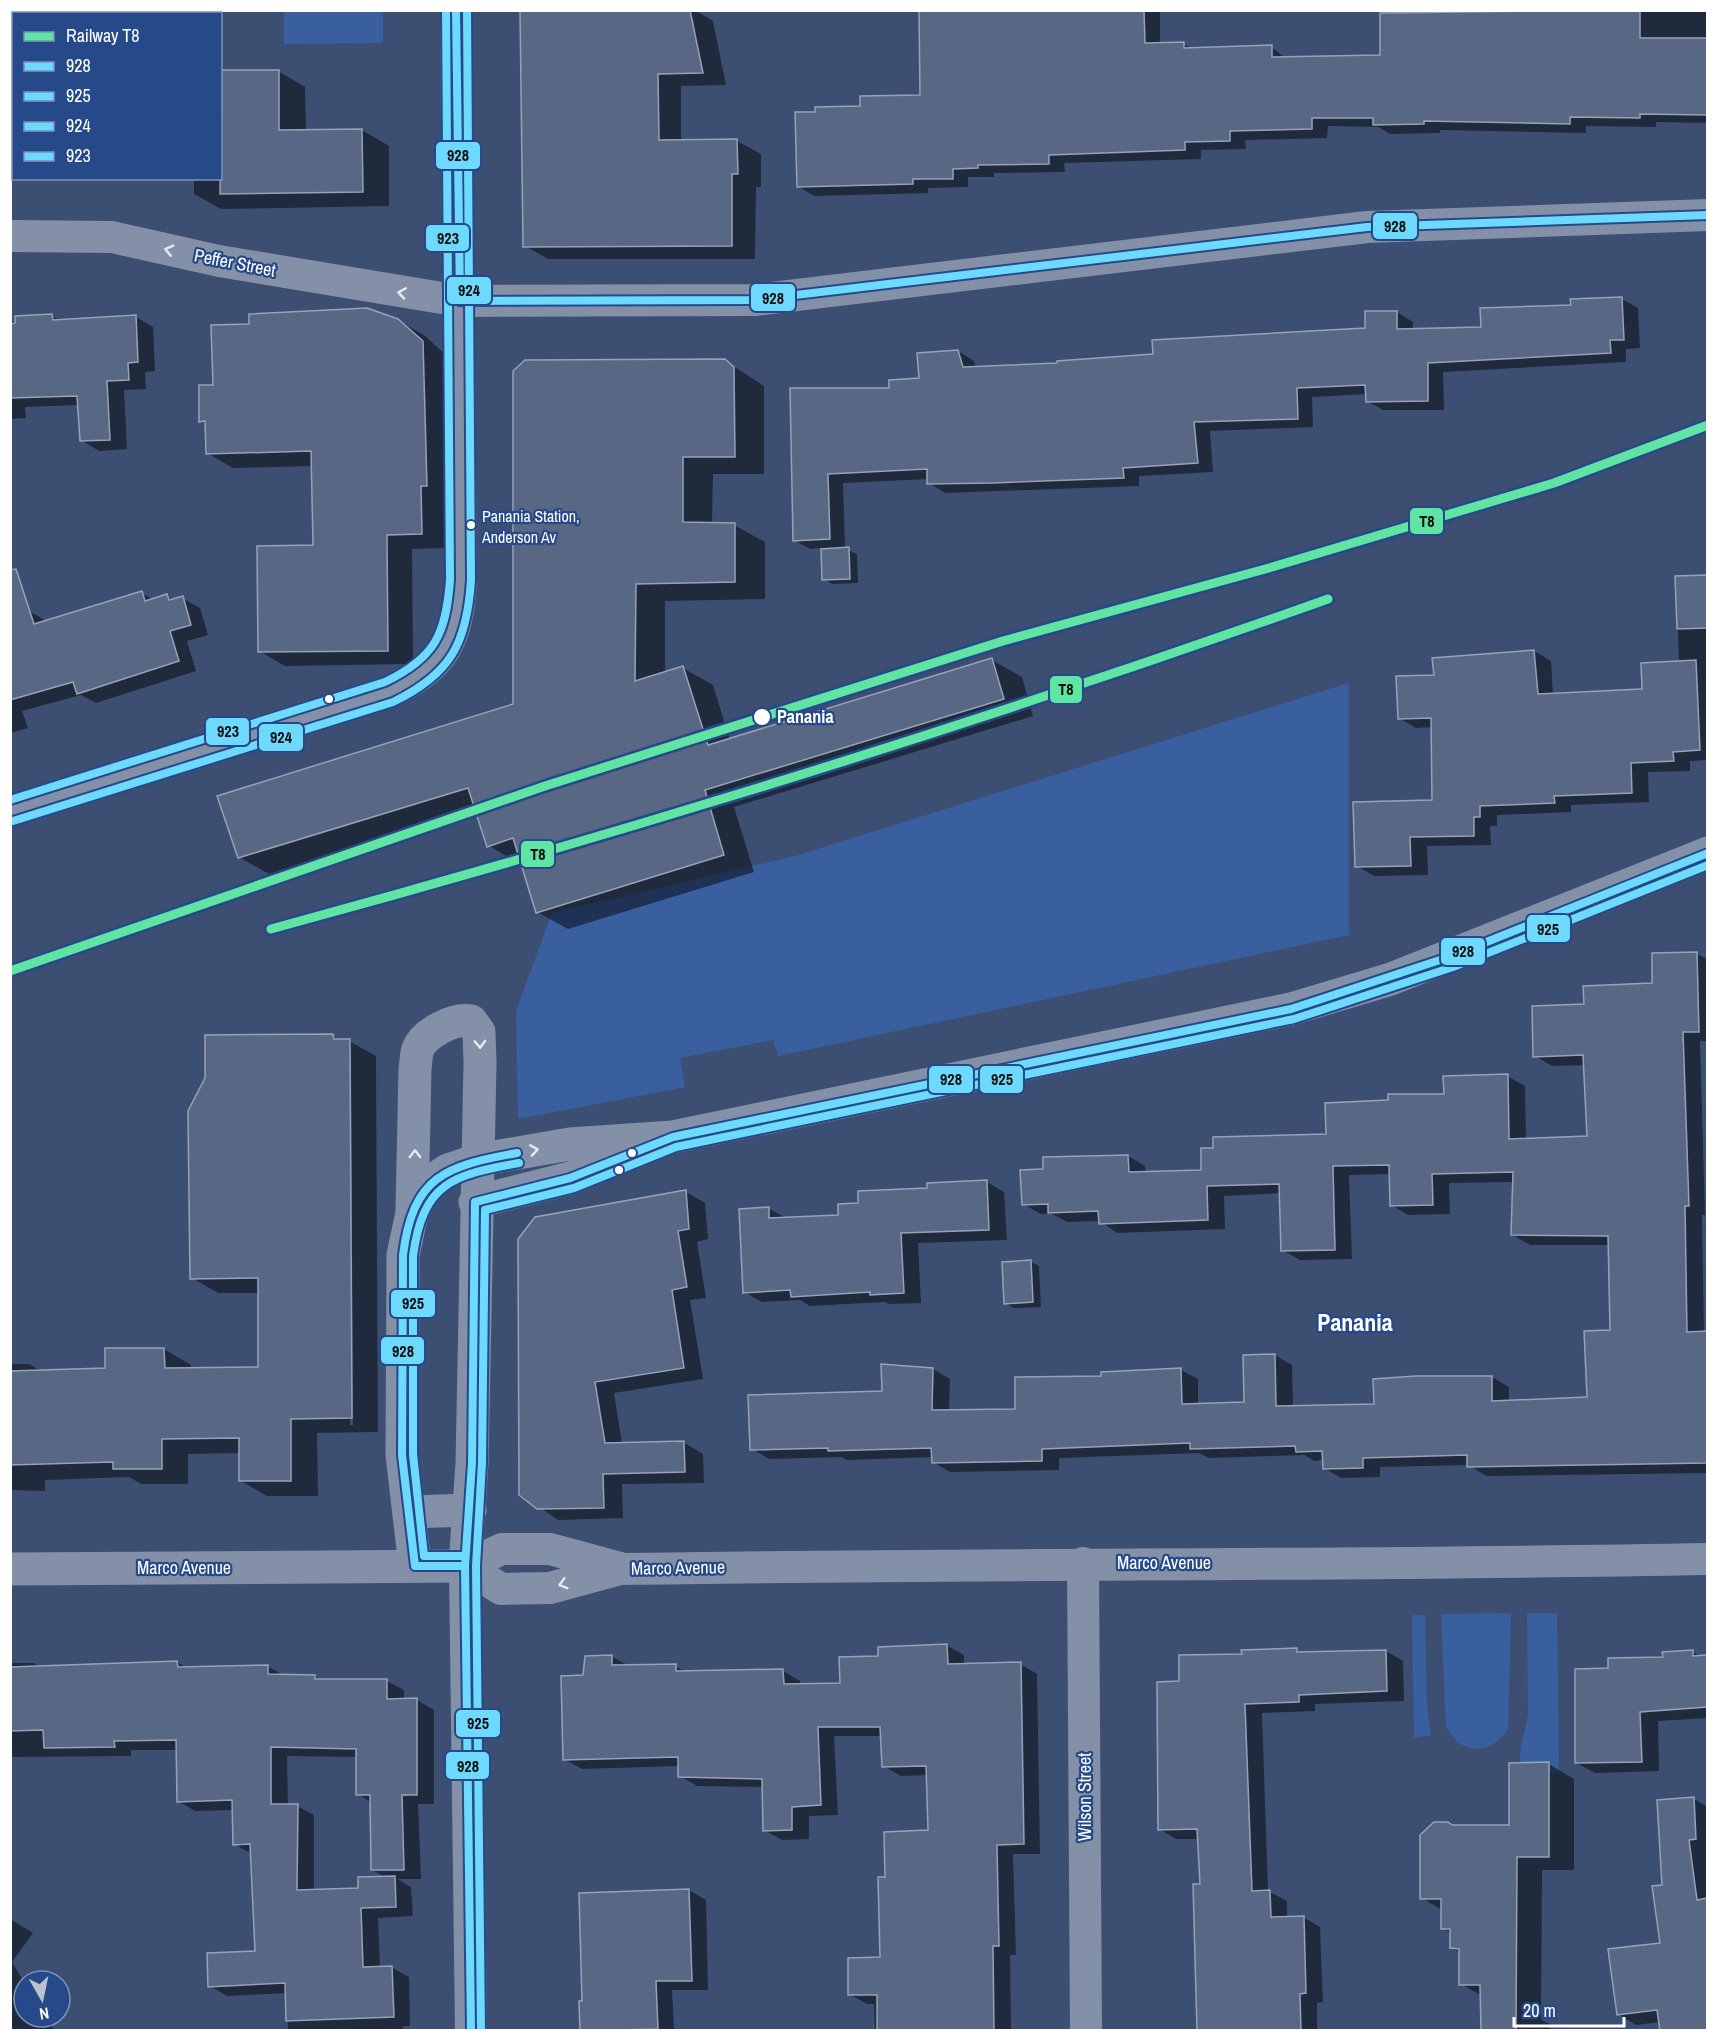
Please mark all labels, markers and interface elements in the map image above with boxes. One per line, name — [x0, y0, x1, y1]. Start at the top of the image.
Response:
legend — [12, 12, 222, 180]
text: Railway T8 — [66, 23, 140, 48]
text: 928 — [66, 53, 91, 78]
text: 925 — [66, 83, 91, 108]
text: 924 — [66, 113, 91, 138]
line badge: 928 — [435, 141, 481, 170]
text: 923 — [66, 143, 91, 168]
text: 928 — [447, 144, 469, 166]
line badge: 928 — [1372, 212, 1418, 240]
text: 928 — [1384, 215, 1406, 237]
line badge: 923 — [425, 224, 470, 252]
text: 923 — [437, 227, 459, 249]
street label: Peffer Street — [192, 242, 278, 283]
one-way arrow — [164, 244, 174, 257]
line badge: 924 — [446, 276, 492, 305]
text: 924 — [458, 279, 481, 301]
line badge: 928 — [750, 283, 796, 312]
one-way arrow — [397, 287, 407, 300]
text: 928 — [762, 287, 784, 309]
place label: Panania Station, Anderson Av — [481, 505, 580, 548]
line badge: T8 — [1409, 507, 1444, 535]
text: T8 — [1419, 510, 1435, 532]
marker: Panania Station, Anderson Av — [465, 519, 477, 531]
line badge: T8 — [1049, 675, 1083, 704]
text: T8 — [1058, 678, 1074, 700]
unlabelled marker — [323, 693, 335, 705]
place label: Panania — [777, 704, 834, 729]
marker: Panania — [752, 707, 772, 727]
line badge: 923 — [205, 717, 250, 746]
text: 923 — [217, 720, 239, 742]
line badge: 924 — [258, 723, 304, 752]
text: 924 — [270, 726, 293, 748]
line badge: T8 — [520, 840, 555, 868]
text: T8 — [530, 843, 546, 865]
line badge: 925 — [1526, 914, 1571, 943]
text: 925 — [1537, 918, 1559, 940]
line badge: 928 — [1440, 937, 1486, 966]
text: 928 — [1452, 940, 1474, 962]
one-way arrow — [473, 1040, 486, 1049]
line badge: 928 — [928, 1065, 974, 1094]
line badge: 925 — [979, 1065, 1024, 1094]
text: 928 — [940, 1068, 962, 1090]
text: 925 — [991, 1068, 1013, 1090]
one-way arrow — [529, 1144, 539, 1157]
unlabelled marker — [626, 1147, 638, 1159]
one-way arrow — [409, 1150, 421, 1159]
unlabelled marker — [613, 1164, 625, 1176]
line badge: 925 — [390, 1289, 436, 1318]
text: 925 — [402, 1292, 424, 1314]
district label: Panania — [1317, 1306, 1393, 1338]
line badge: 928 — [380, 1336, 425, 1365]
text: 928 — [392, 1340, 414, 1362]
street label: Marco Avenue — [1117, 1550, 1211, 1575]
street label: Marco Avenue — [631, 1554, 725, 1581]
street label: Marco Avenue — [137, 1555, 231, 1580]
one-way arrow — [559, 1577, 569, 1590]
line badge: 925 — [455, 1709, 501, 1738]
text: 925 — [467, 1712, 489, 1734]
line badge: 928 — [445, 1751, 490, 1780]
street label: Wilson Street — [1072, 1753, 1097, 1841]
text: 928 — [457, 1755, 479, 1777]
north arrow — [12, 1969, 72, 2029]
scale bar — [1514, 1990, 1624, 2028]
text: 20 m — [1523, 1998, 1556, 2023]
text: N — [38, 2002, 51, 2025]

